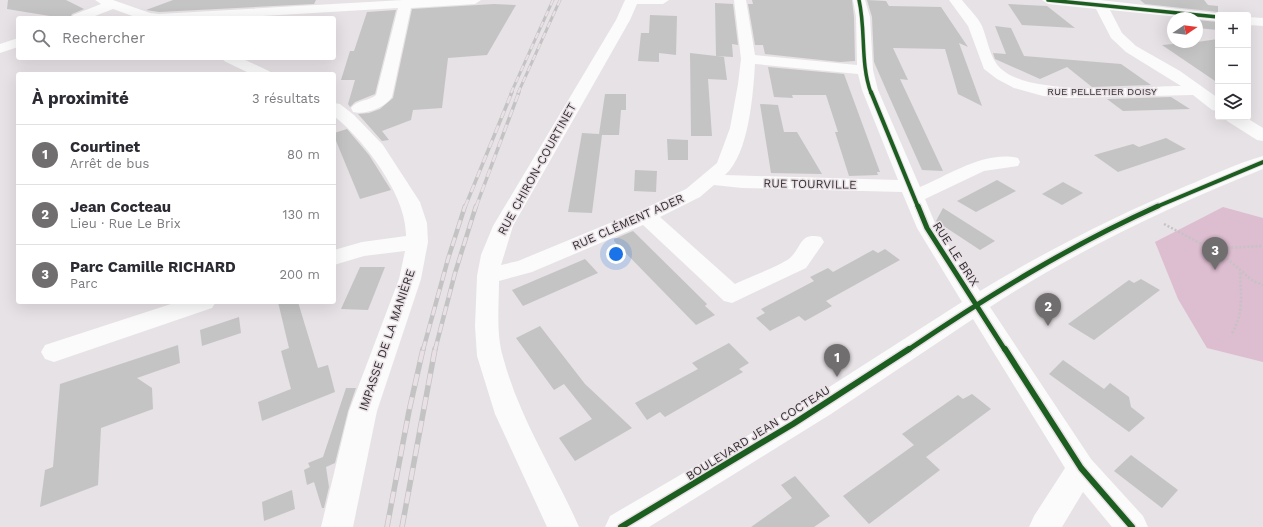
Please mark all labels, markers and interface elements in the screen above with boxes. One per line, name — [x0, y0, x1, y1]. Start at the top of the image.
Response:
north arrow — [1167, 12, 1203, 48]
map controls — [1215, 12, 1251, 120]
button: + — [1215, 12, 1251, 48]
search box — [16, 16, 336, 60]
icon: search — [30, 27, 52, 49]
text: Rechercher — [62, 29, 145, 47]
button: − — [1215, 48, 1251, 84]
button: layers — [1215, 84, 1251, 120]
street label: RUE PELLETIER DOISY — [1047, 86, 1157, 97]
text: À proximité — [32, 88, 129, 108]
text: 3 résultats — [252, 91, 320, 106]
street label: RUE CHIRON-COURTINET — [495, 101, 579, 237]
text: Courtinet — [70, 138, 140, 156]
text: 1 — [42, 147, 48, 162]
text: 80 m — [287, 147, 320, 162]
text: Arrêt de bus — [70, 156, 149, 171]
street label: RUE TOURVILLE — [763, 176, 857, 192]
street label: RUE CLÉMENT ADER — [570, 191, 686, 253]
text: Jean Cocteau — [70, 198, 171, 216]
text: 2 — [41, 207, 49, 222]
text: 130 m — [282, 207, 320, 222]
text: Lieu · Rue Le Brix — [70, 216, 181, 231]
street label: RUE LE BRIX — [930, 219, 982, 289]
pin: 3 — [1202, 237, 1228, 270]
your location — [606, 244, 626, 264]
text: Parc Camille RICHARD — [70, 258, 236, 276]
text: 3 — [41, 267, 49, 282]
text: 200 m — [279, 267, 320, 282]
street label: IMPASSE DE LA MANIÈRE — [356, 267, 418, 412]
text: Parc — [70, 276, 98, 291]
pin: 2 — [1035, 293, 1061, 326]
pin: 1 — [824, 344, 850, 377]
street label: BOULEVARD JEAN COCTEAU — [683, 383, 833, 483]

